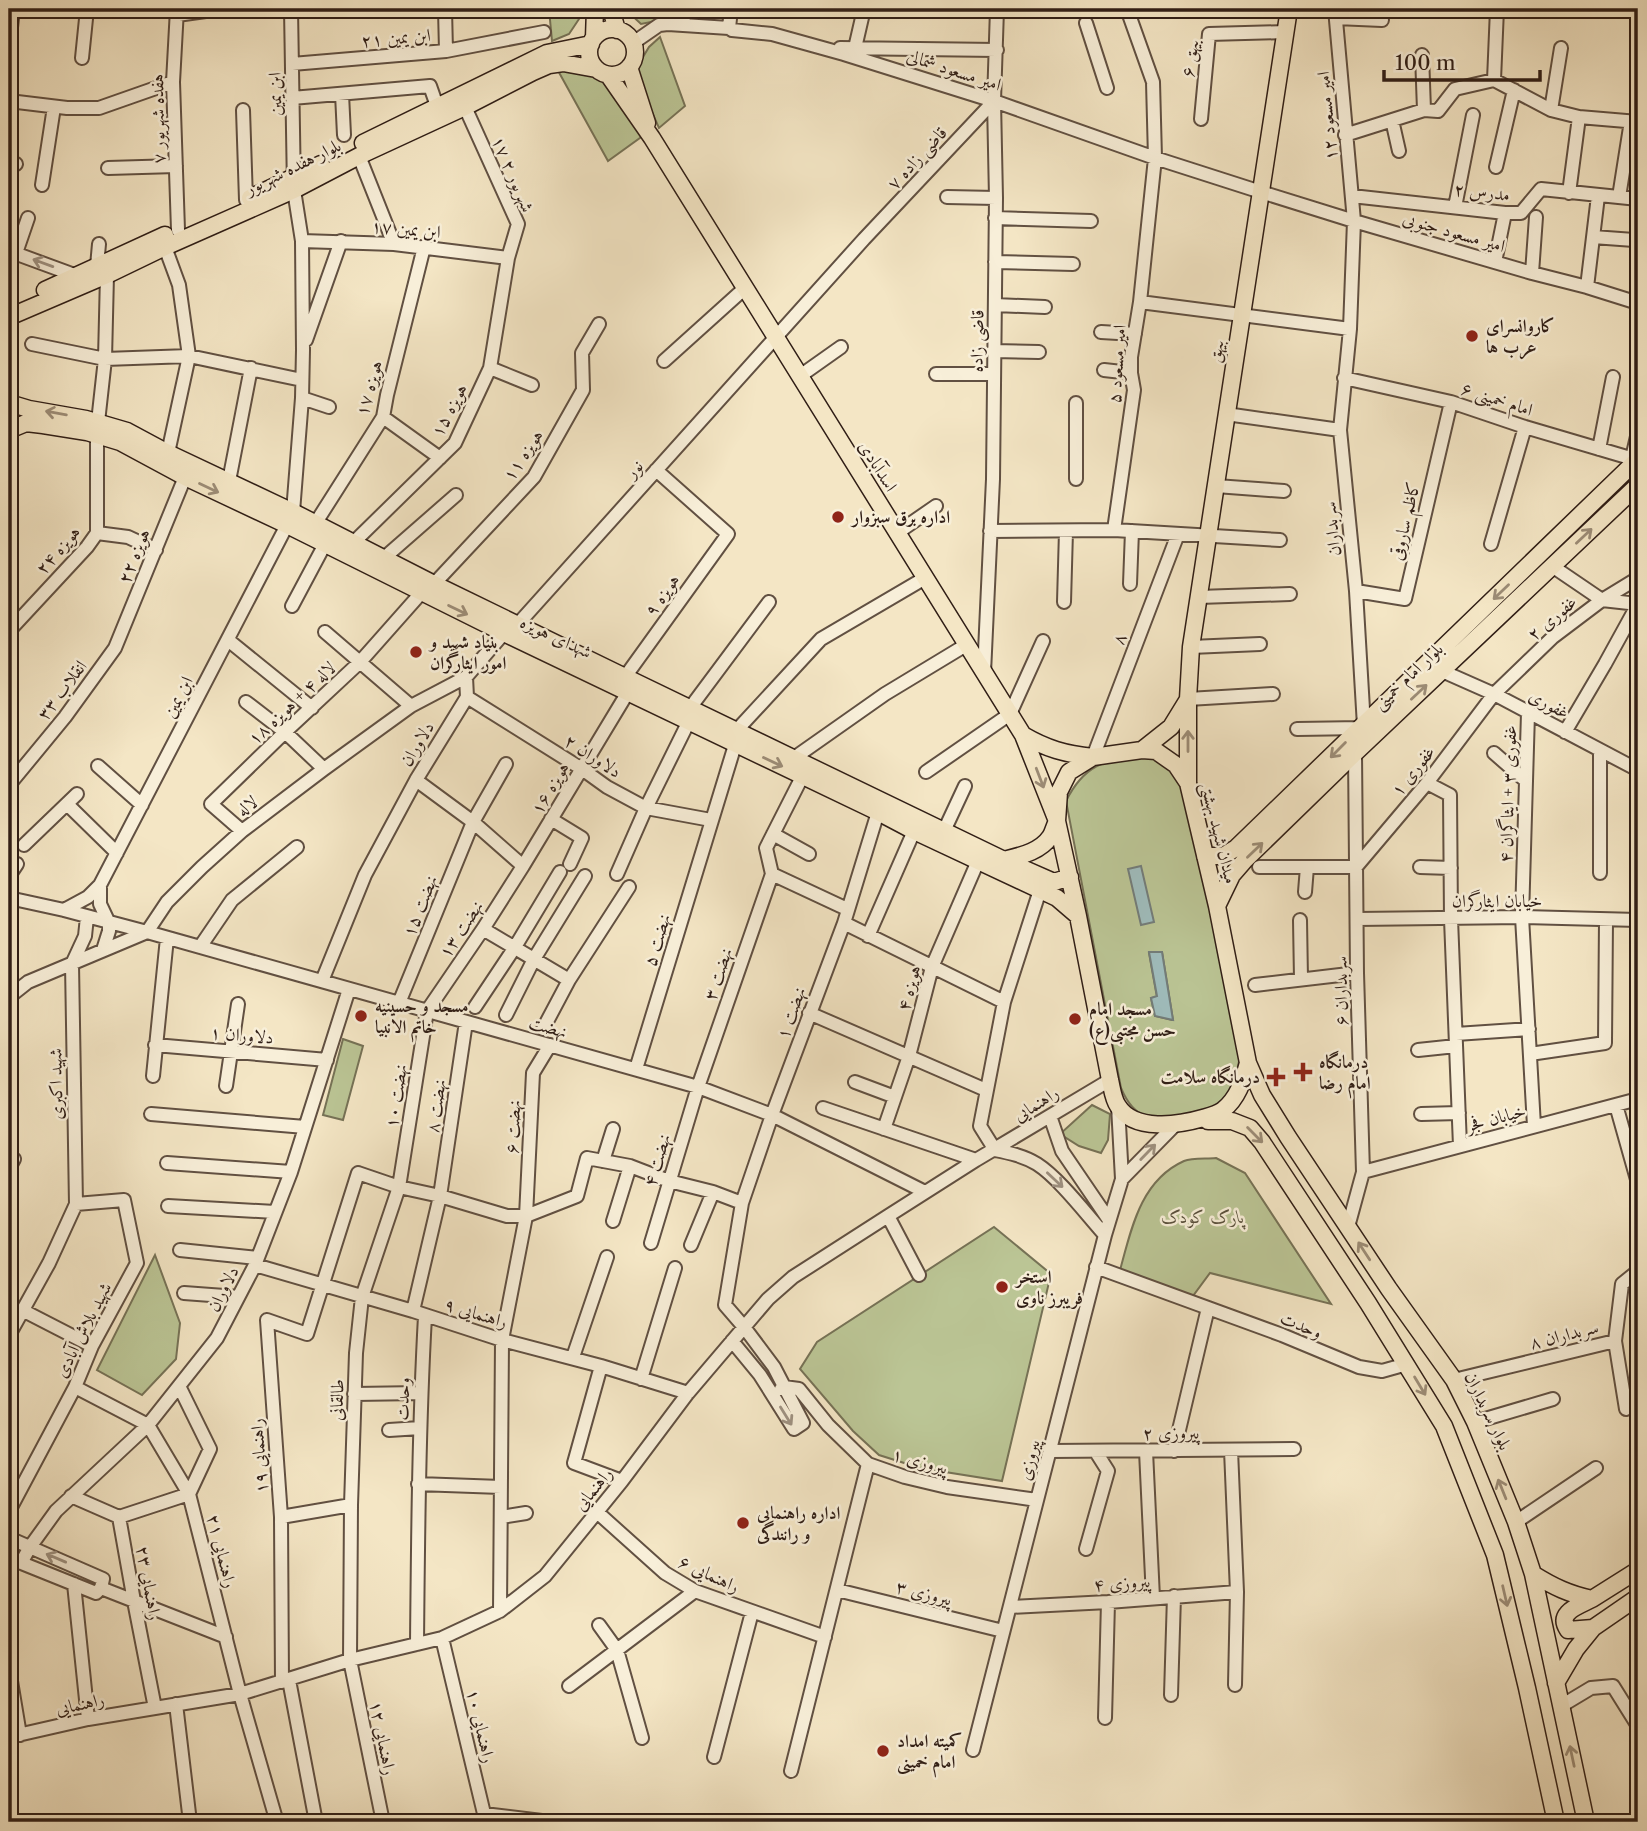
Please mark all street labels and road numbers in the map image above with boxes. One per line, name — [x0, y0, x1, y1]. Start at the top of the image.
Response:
street label: ابن یمین ۲۱ — [360, 24, 432, 52]
street label: بیهق ۶ — [1176, 37, 1205, 79]
street label: امیر مسعود شمالی — [904, 44, 1004, 96]
street label: امیر مسعود ۱۲ — [1312, 70, 1342, 162]
street label: ابن یمین — [264, 72, 286, 116]
street label: هفده شهریور ۷ — [146, 74, 171, 164]
street label: قاضی زاده ۷ — [882, 122, 953, 195]
street label: ۱۷ شهریور ۲ — [486, 132, 539, 216]
street label: بلوار هفده شهریور — [240, 134, 345, 201]
street label: مدرس ۲ — [1453, 178, 1511, 206]
street label: امیر مسعود جنوبی — [1400, 207, 1508, 259]
street label: ابن یمین ۱۷ — [370, 215, 442, 243]
street label: قاضی زاده — [965, 309, 991, 373]
street label: امیر مسعود ۵ — [1103, 324, 1131, 404]
street label: بیهق — [1203, 338, 1230, 364]
street label: هویزه ۱۷ — [351, 358, 387, 418]
street label: امام خمینی ۶ — [1457, 377, 1536, 426]
street label: هویزه ۱۵ — [426, 380, 472, 440]
street label: هویزه ۱۱ — [498, 425, 548, 485]
street label: اسدآبادی — [854, 436, 902, 496]
street label: نور — [619, 455, 648, 484]
street label: کاظم ساروقی — [1385, 480, 1431, 564]
street label: سربداران — [1318, 501, 1347, 557]
street label: هویزه ۲۴ — [31, 521, 85, 579]
street label: هویزه ۲۲ — [113, 525, 155, 587]
street label: هویزه ۹ — [640, 570, 684, 620]
street label: غفوری ۲ — [1523, 591, 1581, 645]
street label: شهدای هویزه — [516, 611, 595, 664]
street label: ۸ — [1107, 630, 1131, 648]
street label: بلوار امام خمینی — [1368, 638, 1451, 718]
street label: انقلاب ۳۳ — [32, 656, 92, 724]
street label: لاله ۴ + هویزه ۱۸ — [244, 657, 340, 749]
street label: ابن یمین — [158, 672, 198, 721]
street label: غفوری — [1525, 684, 1573, 724]
street label: دلاوران — [395, 718, 439, 770]
street label: غفوری ۳ + ایثاگران ۴ — [1494, 725, 1522, 863]
street label: دلاوران ۲ — [560, 729, 626, 783]
street label: غفوری ۱ — [1386, 742, 1440, 800]
street label: هویزه ۱۶ — [526, 758, 574, 818]
street label: میدان شهید بهشتی — [1194, 780, 1242, 887]
street label: لاله — [232, 791, 262, 821]
street label: نهضت ۱۵ — [398, 872, 443, 940]
street label: خیابان ایثارگران — [1452, 889, 1542, 913]
street label: نهضت ۱۳ — [434, 896, 489, 962]
street label: نهضت ۵ — [639, 911, 676, 969]
street label: نهضت ۳ — [699, 945, 738, 1003]
street label: سربداران ۶ — [1329, 956, 1354, 1026]
street label: هویزه ۴ — [892, 963, 926, 1013]
street label: نهضت ۱ — [771, 984, 811, 1042]
street label: نهضت — [526, 1011, 570, 1044]
street label: دلاوران ۱ — [209, 1021, 275, 1049]
street label: شهید اکبری — [44, 1048, 69, 1120]
street label: نهضت ۱۰ — [380, 1063, 413, 1130]
street label: نهضت ۸ — [421, 1078, 452, 1134]
street label: راهنمایی — [1009, 1082, 1063, 1127]
street label: خیابان فجر — [1462, 1099, 1529, 1138]
street label: نهضت ۶ — [501, 1100, 526, 1154]
street label: نهضت ۴ — [639, 1131, 676, 1189]
street label: دلاوران — [202, 1263, 244, 1315]
street label: شهید بلاش آبادی — [50, 1279, 117, 1382]
street label: راهنمایی ۹ — [442, 1293, 510, 1334]
street label: وحدت — [1277, 1307, 1325, 1343]
street label: سربداران ۸ — [1527, 1316, 1601, 1355]
street label: بلوار سربداران — [1459, 1368, 1516, 1454]
street label: وحدت — [391, 1377, 415, 1421]
street label: طالقانی — [325, 1379, 349, 1421]
street label: راهنمایی ۱۹ — [245, 1418, 274, 1494]
street label: پیروزی ۲ — [1142, 1421, 1201, 1446]
street label: پیروزی — [1013, 1436, 1047, 1483]
street label: پیروزی ۱ — [889, 1443, 952, 1481]
street label: راهنمایی — [569, 1463, 618, 1516]
street label: راهنمایی ۲۱ — [201, 1512, 242, 1590]
street label: راهنمایی ۲۳ — [131, 1544, 166, 1622]
street label: راهنمایی ۶ — [675, 1550, 743, 1599]
street label: پیروزی ۴ — [1093, 1570, 1153, 1598]
street label: پیروزی ۳ — [893, 1575, 956, 1613]
street label: راهنمایی ۱۰ — [461, 1687, 500, 1765]
street label: راهنمایی — [54, 1688, 107, 1721]
street label: راهنمایی ۱۲ — [364, 1699, 401, 1777]

